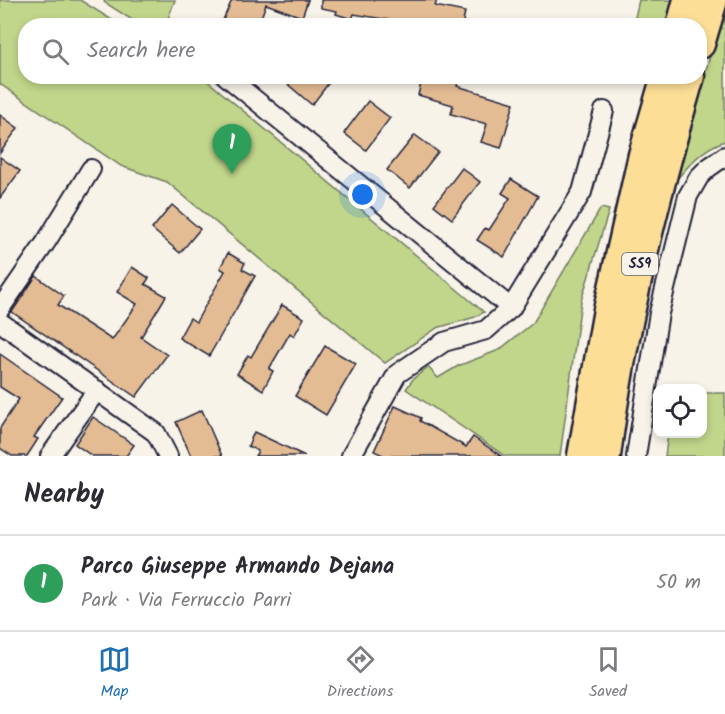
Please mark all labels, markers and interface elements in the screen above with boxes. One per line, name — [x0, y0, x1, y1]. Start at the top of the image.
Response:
search box — [18, 18, 707, 84]
text: Search here — [87, 34, 195, 69]
icon: search — [39, 35, 72, 68]
pin: 1 — [212, 124, 252, 174]
your location — [348, 180, 377, 209]
road number: SS9 — [622, 253, 658, 275]
map controls — [653, 384, 707, 438]
button: locate — [653, 384, 707, 438]
text: Nearby — [24, 474, 104, 516]
text: Parco Giuseppe Armando Dejana — [81, 550, 394, 585]
text: 1 — [40, 567, 47, 599]
text: 50 m — [656, 567, 701, 599]
text: Park · Via Ferruccio Parri — [81, 585, 291, 617]
tab: Map — [98, 643, 131, 704]
tab: Directions — [327, 643, 393, 704]
tab: Saved — [589, 643, 627, 704]

